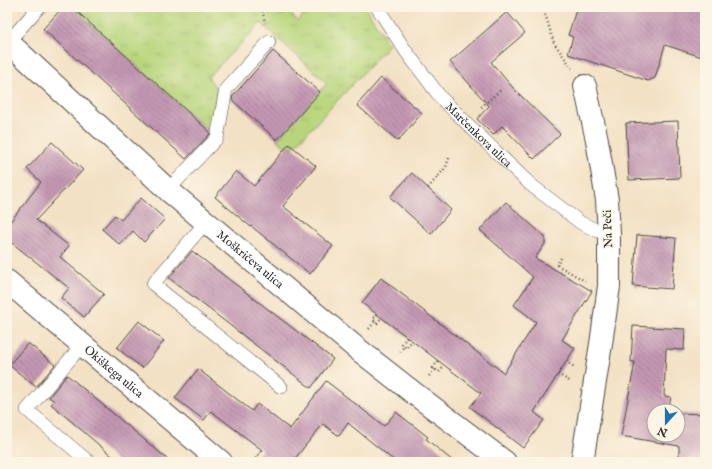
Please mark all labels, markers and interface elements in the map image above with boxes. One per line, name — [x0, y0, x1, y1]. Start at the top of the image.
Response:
street label: Marčenkova ulica — [442, 99, 516, 171]
street label: Na Peči — [600, 209, 616, 249]
street label: Moškričeva ulica — [214, 227, 287, 292]
street label: Okiškega ulica — [81, 342, 147, 401]
north arrow — [646, 403, 686, 443]
text: N — [655, 423, 671, 440]

